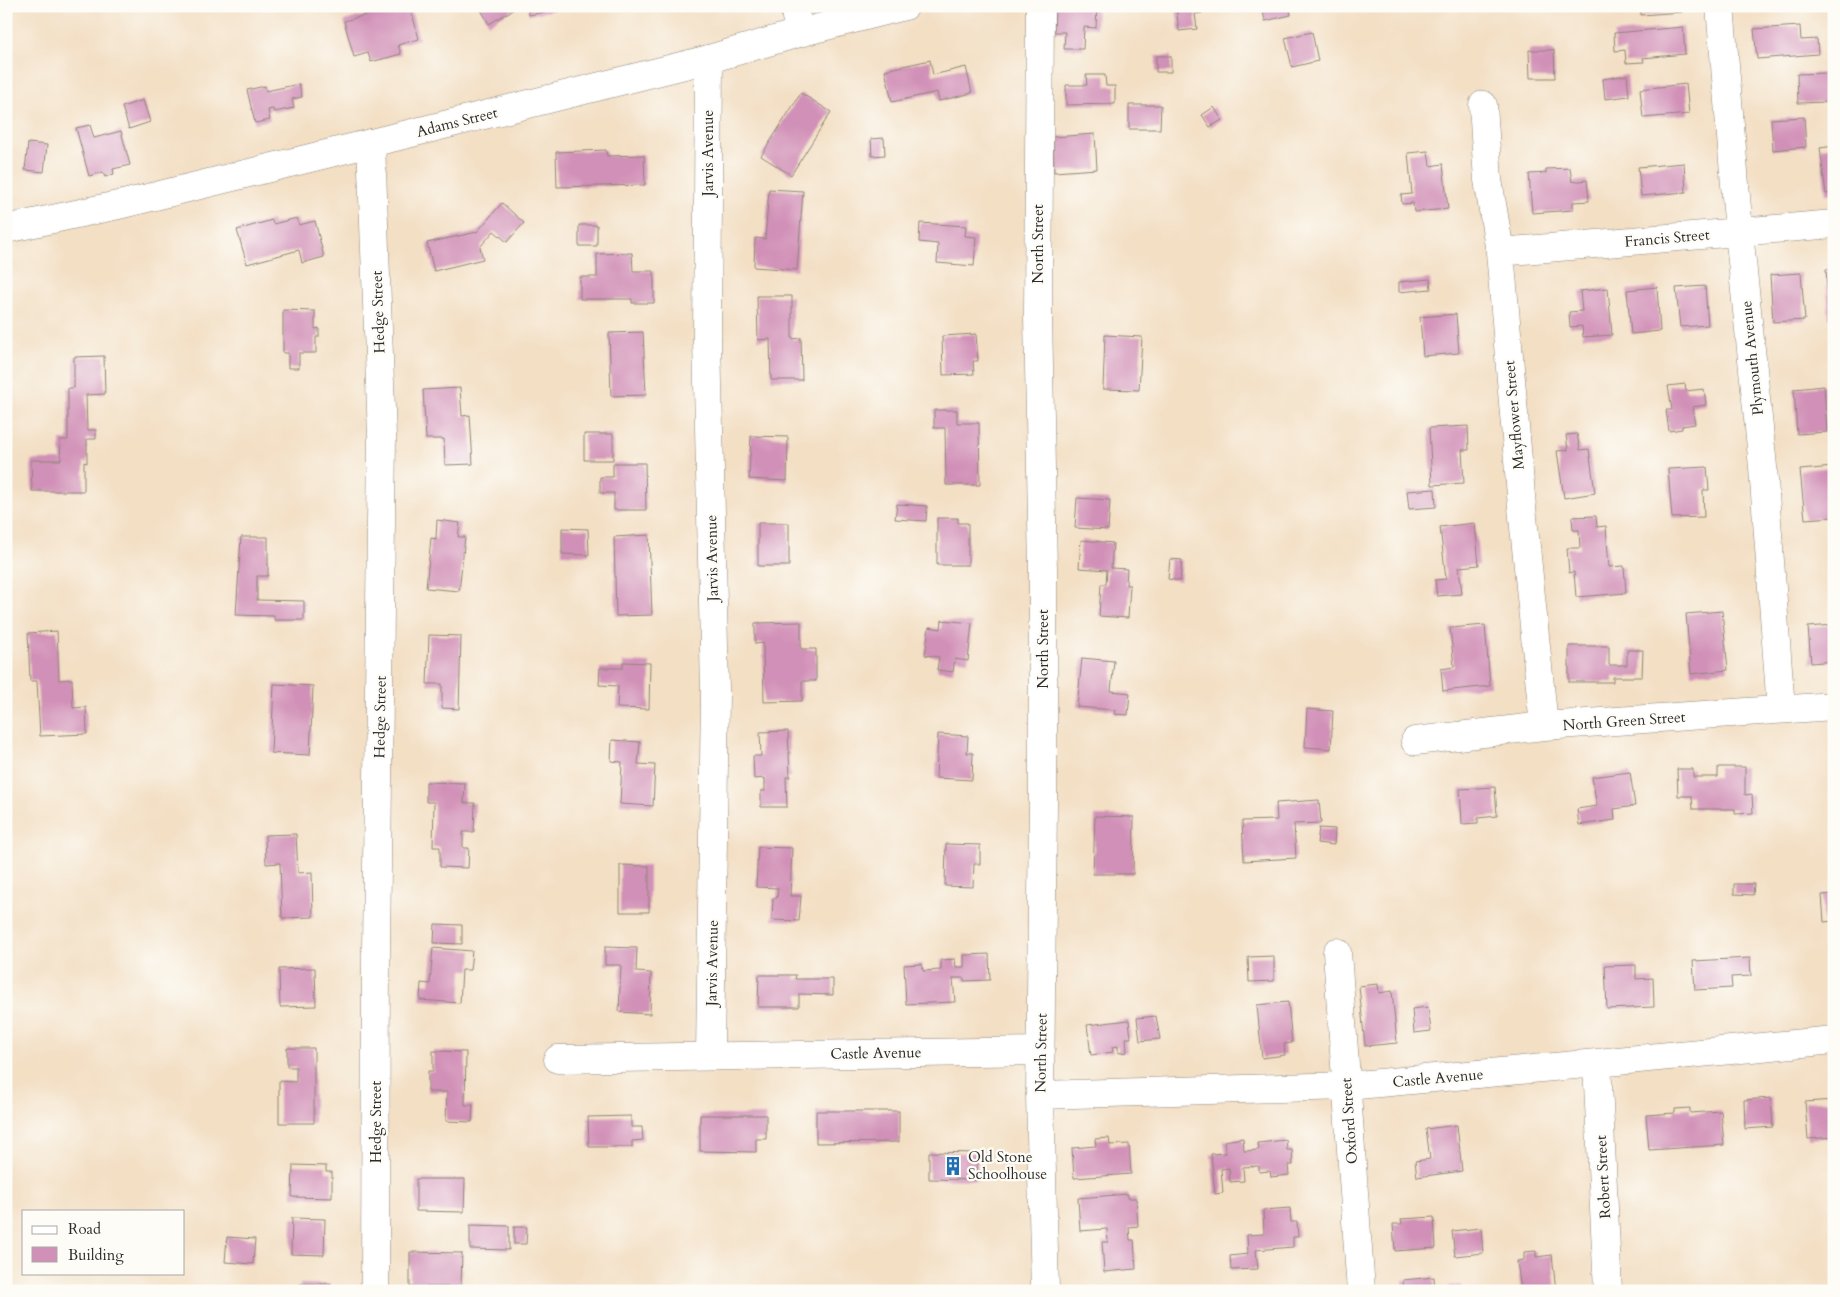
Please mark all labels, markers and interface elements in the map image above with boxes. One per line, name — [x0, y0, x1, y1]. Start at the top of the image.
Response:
street label: Adams Street — [414, 102, 500, 142]
street label: Jarvis Avenue — [698, 110, 718, 198]
street label: North Street — [1028, 204, 1048, 284]
street label: Francis Street — [1624, 224, 1711, 252]
street label: Hedge Street — [367, 270, 389, 354]
street label: Plymouth Avenue — [1736, 299, 1768, 416]
street label: Mayflower Street — [1499, 359, 1529, 470]
street label: Jarvis Avenue — [701, 514, 723, 603]
street label: North Street — [1033, 609, 1053, 689]
street label: Hedge Street — [369, 675, 391, 759]
street label: North Green Street — [1562, 707, 1686, 735]
street label: Jarvis Avenue — [701, 919, 723, 1008]
street label: North Street — [1030, 1013, 1052, 1093]
street label: Castle Avenue — [830, 1042, 922, 1064]
street label: Castle Avenue — [1392, 1064, 1484, 1092]
street label: Oxford Street — [1336, 1077, 1362, 1165]
street label: Hedge Street — [366, 1080, 386, 1163]
street label: Robert Street — [1591, 1134, 1615, 1219]
place label: Old Stone Schoolhouse — [968, 1147, 1047, 1184]
building icon: Old Stone Schoolhouse — [942, 1155, 964, 1177]
legend — [22, 1210, 185, 1274]
text: Road — [68, 1219, 101, 1239]
text: Building — [68, 1245, 124, 1265]

